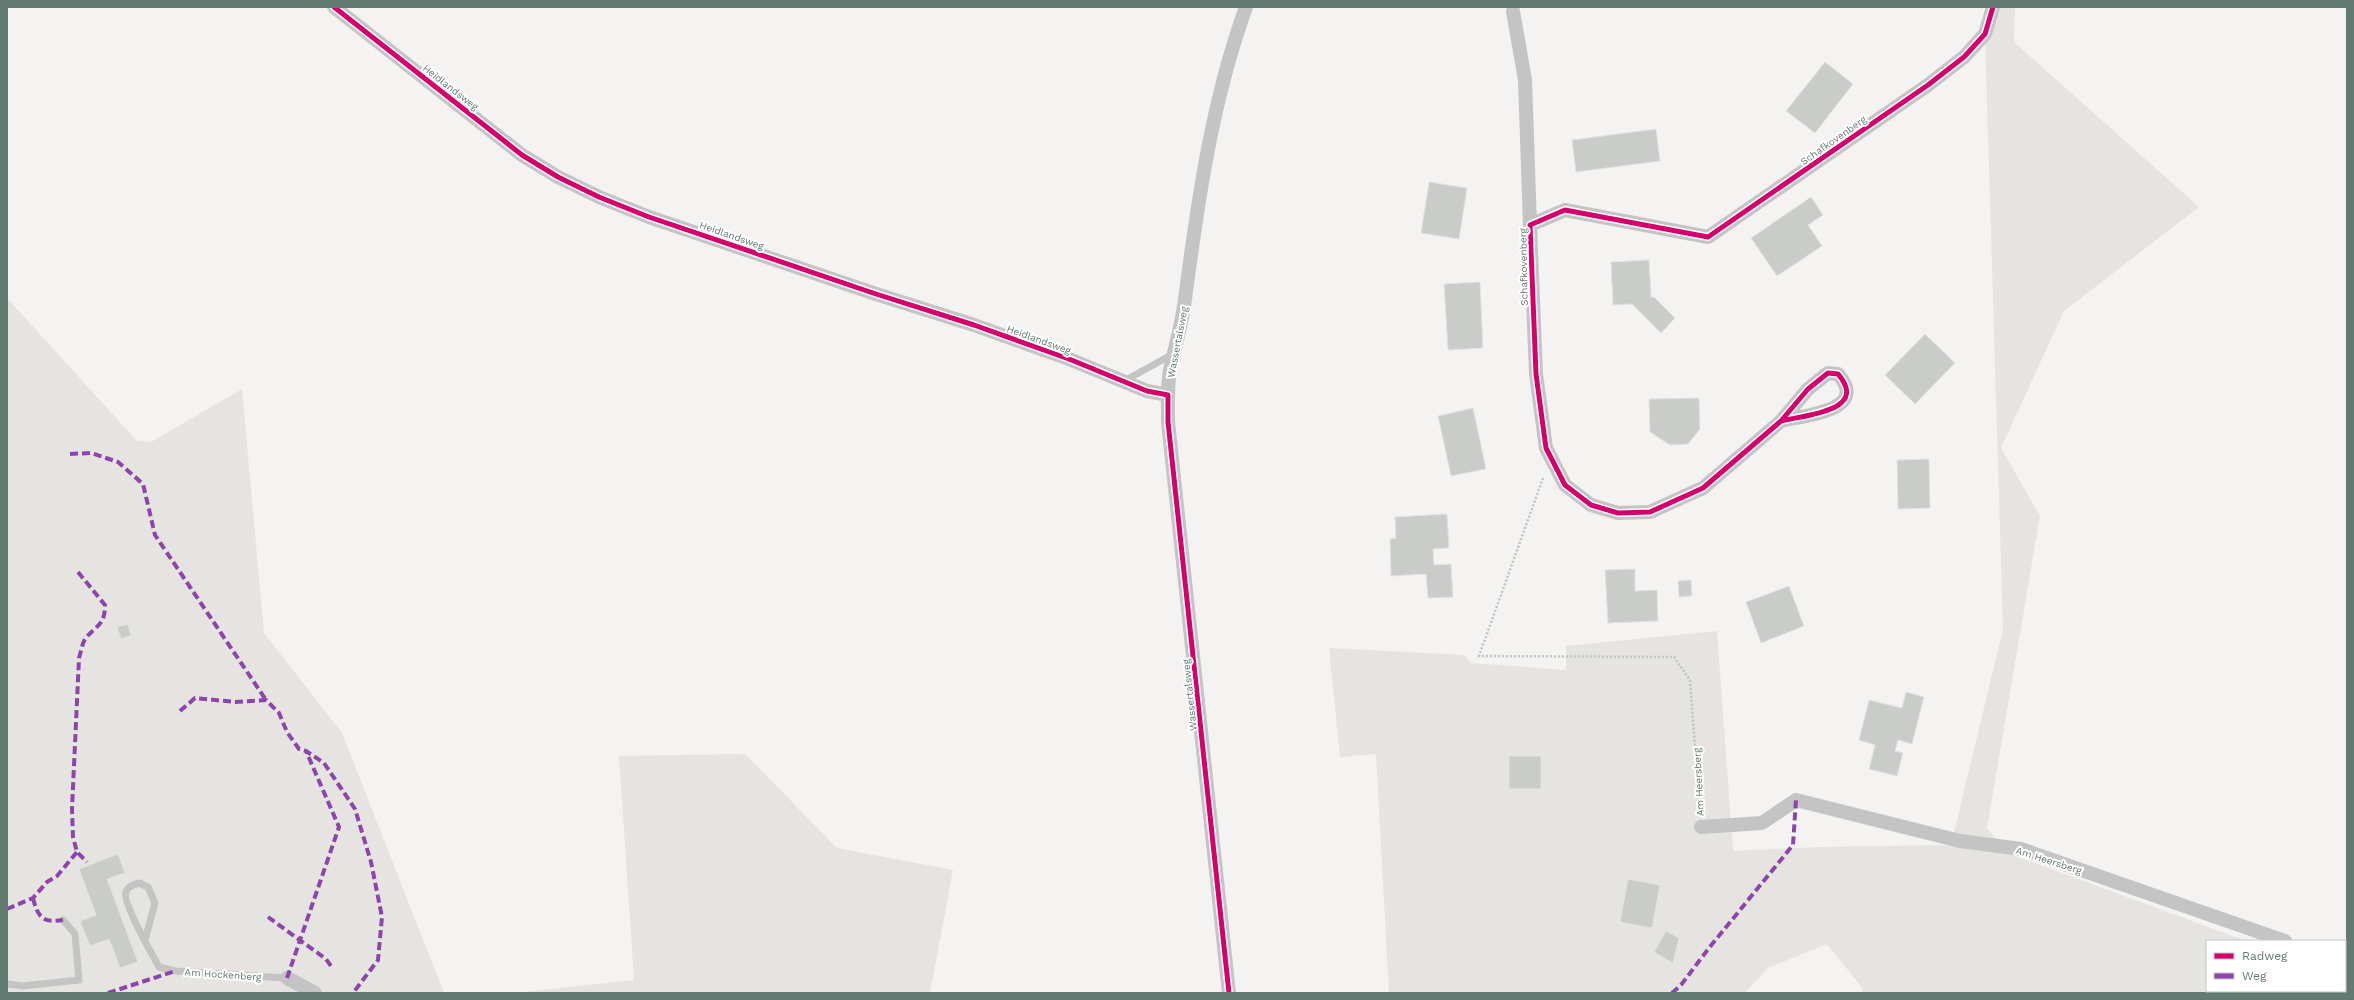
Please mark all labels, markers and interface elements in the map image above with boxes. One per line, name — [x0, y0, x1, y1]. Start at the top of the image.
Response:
street label: Heidlandsweg — [421, 62, 481, 113]
street label: Schafkovenberg — [1798, 113, 1869, 167]
street label: Heidlandsweg — [698, 219, 766, 252]
street label: Schafkovenberg — [1517, 227, 1530, 306]
street label: Wassertalsweg — [1165, 305, 1190, 379]
street label: Heidlandsweg — [1005, 323, 1073, 356]
street label: Wassertalsweg — [1180, 658, 1199, 731]
street label: Am Heersberg — [1691, 747, 1706, 817]
street label: Am Heersberg — [2014, 845, 2084, 877]
legend — [2206, 940, 2346, 992]
text: Radweg — [2242, 949, 2288, 963]
street label: Am Hockenberg — [184, 966, 262, 983]
text: Weg — [2242, 969, 2267, 983]

